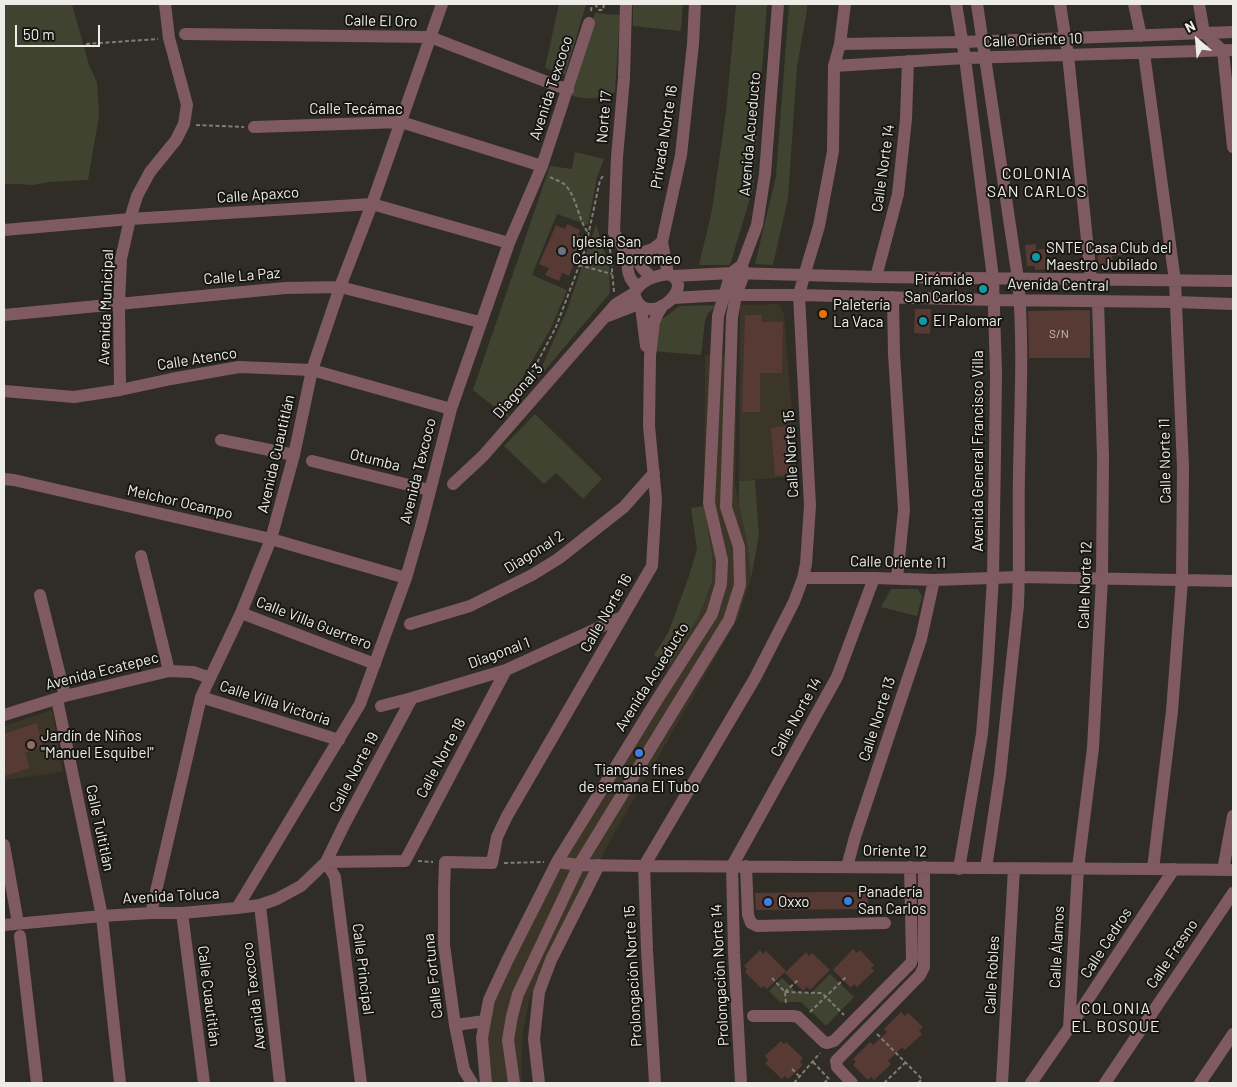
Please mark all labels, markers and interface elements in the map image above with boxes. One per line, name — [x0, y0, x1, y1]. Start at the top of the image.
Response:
street label: Calle El Oro — [344, 11, 418, 31]
scale bar — [18, 15, 102, 47]
north arrow — [1172, 15, 1222, 65]
text: N — [1182, 17, 1198, 36]
text: 50 m — [23, 25, 55, 43]
street label: Calle Oriente 10 — [983, 29, 1083, 51]
street label: Avenida Texcoco — [526, 34, 576, 142]
street label: Avenida Acueducto — [736, 71, 764, 197]
street label: Privada Norte 16 — [647, 84, 681, 190]
street label: Norte 17 — [593, 90, 615, 144]
street label: Calle Tecámac — [309, 100, 403, 118]
street label: Calle Norte 14 — [868, 123, 898, 213]
district label: COLONIA SAN CARLOS — [985, 164, 1089, 202]
street label: Calle Apaxco — [216, 183, 300, 207]
place label: Iglesia San Carlos Borromeo — [572, 233, 681, 268]
place label: SNTE Casa Club del Maestro Jubilado — [1046, 239, 1171, 274]
marker: Iglesia San Carlos Borromeo — [556, 245, 568, 257]
street label: Avenida Municipal — [95, 249, 117, 365]
marker: SNTE Casa Club del Maestro Jubilado — [1030, 251, 1042, 263]
street label: Calle La Paz — [203, 264, 281, 288]
place label: Pirámide San Carlos — [905, 271, 973, 306]
street label: Avenida Central — [1007, 275, 1109, 295]
marker: Pirámide San Carlos — [977, 283, 989, 295]
place label: Paletería La Vaca — [833, 296, 890, 331]
marker: Paletería La Vaca — [817, 308, 829, 320]
place label: El Palomar — [933, 312, 1002, 330]
marker: El Palomar — [917, 315, 929, 327]
house number: S/N — [1049, 327, 1069, 341]
street label: Calle Atenco — [156, 344, 238, 374]
street label: Avenida General Francisco Villa — [969, 350, 987, 552]
street label: Diagonal 3 — [489, 360, 547, 422]
street label: Avenida Cuautitlán — [254, 393, 298, 515]
street label: Calle Norte 15 — [780, 410, 802, 498]
street label: Avenida Texcoco — [396, 416, 440, 526]
street label: Calle Norte 11 — [1155, 418, 1175, 504]
street label: Otumba — [348, 445, 402, 475]
street label: Melchor Ocampo — [125, 481, 235, 523]
street label: Diagonal 2 — [501, 527, 567, 577]
street label: Calle Norte 12 — [1074, 541, 1096, 629]
street label: Calle Oriente 11 — [850, 552, 946, 572]
street label: Calle Norte 16 — [576, 571, 636, 655]
street label: Calle Villa Guerrero — [254, 593, 374, 653]
street label: Avenida Acueducto — [611, 619, 693, 735]
street label: Diagonal 1 — [466, 634, 532, 672]
street label: Avenida Ecatepec — [44, 648, 160, 694]
street label: Calle Norte 14 — [767, 674, 825, 760]
street label: Calle Norte 13 — [855, 674, 899, 764]
street label: Calle Villa Victoria — [217, 677, 333, 729]
street label: Calle Norte 18 — [412, 715, 470, 801]
place label: Jardín de Niños "Manuel Esquibel" — [41, 727, 154, 762]
street label: Calle Norte 19 — [325, 729, 383, 815]
marker: Jardín de Niños "Manuel Esquibel" — [25, 739, 37, 751]
marker: Tianguis fines de semana El Tubo — [633, 747, 645, 759]
place label: Tianguis fines de semana El Tubo — [579, 761, 699, 796]
street label: Calle Tultitlán — [82, 783, 118, 873]
street label: Oriente 12 — [863, 841, 927, 861]
place label: Panadería San Carlos — [858, 883, 926, 918]
street label: Avenida Toluca — [122, 884, 220, 908]
place label: Oxxo — [778, 893, 809, 911]
marker: Panadería San Carlos — [842, 895, 854, 907]
marker: Oxxo — [762, 896, 774, 908]
street label: Prolongación Norte 14 — [707, 903, 733, 1047]
street label: Calle Cedros — [1077, 904, 1135, 982]
street label: Prolongación Norte 15 — [620, 905, 646, 1047]
street label: Calle Álamos — [1046, 905, 1068, 989]
street label: Calle Fresno — [1142, 916, 1202, 992]
street label: Calle Principal — [348, 922, 378, 1016]
street label: Calle Fortuna — [420, 933, 446, 1019]
street label: Calle Robles — [981, 935, 1003, 1015]
street label: Avenida Texcoco — [238, 941, 270, 1051]
street label: Calle Cuautitlán — [194, 945, 224, 1047]
district label: COLONIA EL BOSQUE — [1070, 999, 1162, 1037]

